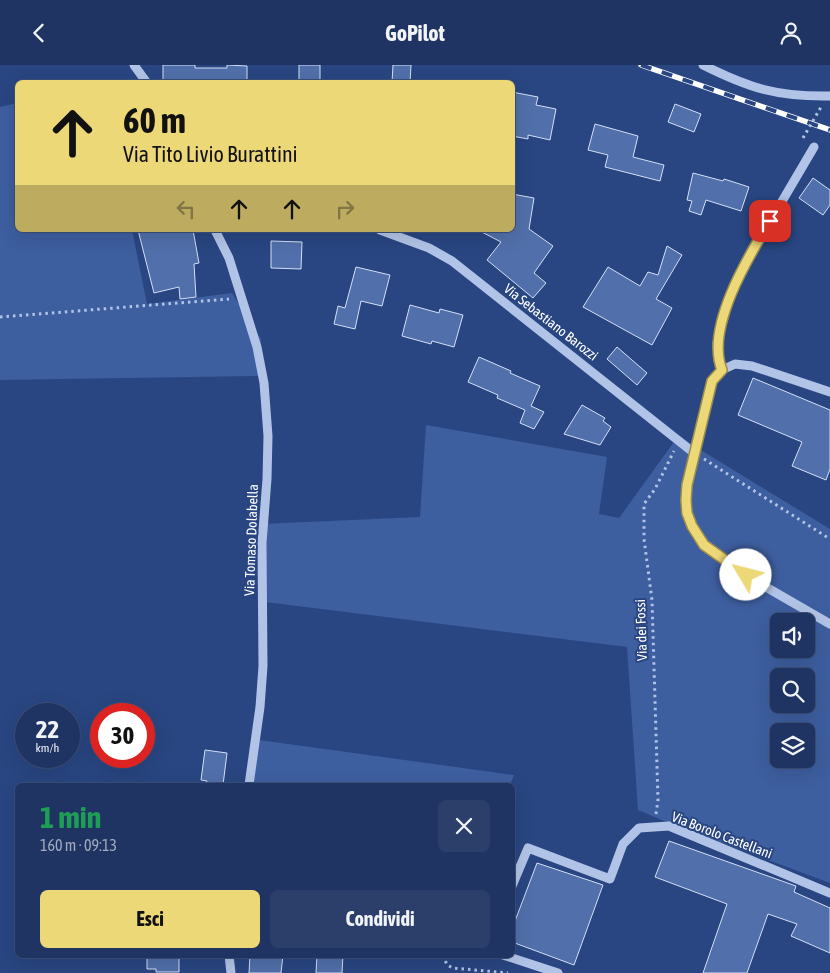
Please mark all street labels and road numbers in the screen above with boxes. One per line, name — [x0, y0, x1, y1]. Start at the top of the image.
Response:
street label: Via Sebastiano Barozzi — [501, 280, 601, 364]
street label: Via Tomaso Dolabella — [241, 484, 261, 596]
street label: Via dei Fossi — [632, 599, 650, 661]
street label: Via Borolo Castellani — [669, 808, 775, 862]

